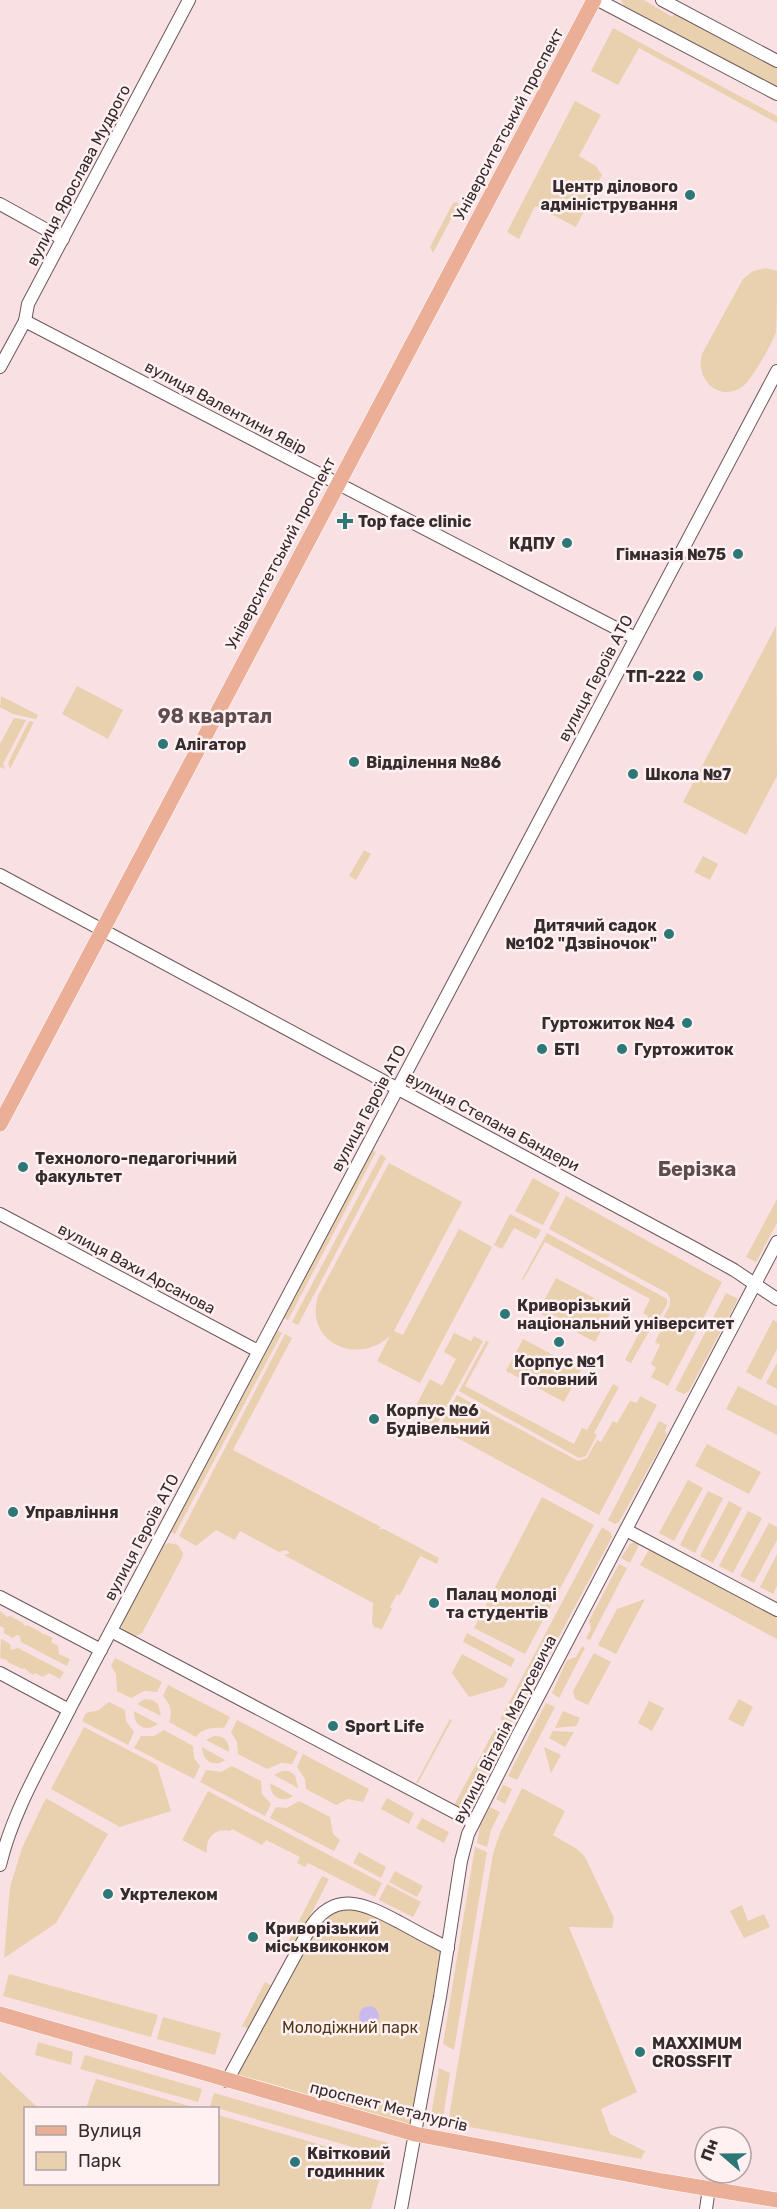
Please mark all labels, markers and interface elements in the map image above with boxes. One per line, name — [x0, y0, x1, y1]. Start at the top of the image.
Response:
street label: Університетський проспект — [450, 25, 567, 224]
street label: вулиця Ярослава Мудрого — [23, 81, 134, 269]
place label: Центр ділового адміністрування — [540, 177, 678, 214]
marker: Центр ділового адміністрування — [683, 188, 697, 202]
street label: вулиця Валентини Явір — [142, 357, 310, 458]
street label: Університетський проспект — [222, 454, 339, 653]
marker: Top face clinic — [336, 512, 354, 530]
place label: Top face clinic — [358, 512, 471, 531]
place label: КДПУ — [509, 534, 556, 553]
marker: КДПУ — [560, 536, 574, 550]
place label: Гімназія №75 — [616, 545, 726, 564]
marker: Гімназія №75 — [731, 547, 745, 561]
street label: вулиця Героїв АТО — [554, 612, 637, 745]
place label: ТП-222 — [626, 667, 686, 686]
marker: ТП-222 — [691, 669, 705, 683]
district label: 98 квартал — [158, 704, 272, 728]
place label: Алігатор — [175, 735, 246, 754]
marker: Алігатор — [156, 737, 170, 751]
place label: Відділення №86 — [366, 753, 501, 772]
marker: Відділення №86 — [347, 755, 361, 769]
place label: Школа №7 — [645, 765, 731, 784]
marker: Школа №7 — [626, 767, 640, 781]
place label: Дитячий садок №102 "Дзвіночок" — [505, 916, 657, 953]
marker: Дитячий садок №102 "Дзвіночок" — [662, 927, 676, 941]
place label: Гуртожиток №4 — [541, 1014, 675, 1033]
marker: Гуртожиток №4 — [680, 1016, 694, 1030]
place label: БТІ — [554, 1040, 580, 1059]
place label: Гуртожиток — [634, 1040, 734, 1059]
street label: вулиця Героїв АТО — [327, 1042, 410, 1175]
marker: БТІ — [535, 1042, 549, 1056]
marker: Гуртожиток — [615, 1042, 629, 1056]
street label: вулиця Степана Бандери — [403, 1067, 583, 1175]
place label: Технолого-педагогічний факультет — [35, 1149, 237, 1186]
district label: Берізка — [658, 1157, 736, 1181]
marker: Технолого-педагогічний факультет — [16, 1160, 30, 1174]
street label: вулиця Вахи Арсанова — [55, 1219, 219, 1318]
place label: Криворізький національний університет — [517, 1296, 735, 1333]
marker: Криворізький національний університет — [498, 1307, 512, 1321]
marker: Корпус №1 Головний — [552, 1335, 566, 1349]
place label: Корпус №1 Головний — [514, 1352, 604, 1389]
place label: Корпус №6 Будівельний — [386, 1401, 490, 1438]
marker: Корпус №6 Будівельний — [367, 1412, 381, 1426]
street label: вулиця Героїв АТО — [100, 1471, 183, 1604]
place label: Управління — [25, 1503, 119, 1522]
marker: Управління — [6, 1505, 20, 1519]
place label: Палац молоді та студентів — [446, 1585, 557, 1622]
marker: Палац молоді та студентів — [427, 1596, 441, 1610]
street label: вулиця Віталія Матусевича — [449, 1632, 560, 1826]
place label: Sport Life — [345, 1717, 424, 1736]
marker: Sport Life — [326, 1719, 340, 1733]
place label: Укртелеком — [120, 1885, 218, 1904]
marker: Укртелеком — [101, 1887, 115, 1901]
place label: Криворізький міськвиконком — [265, 1919, 389, 1956]
marker: Криворізький міськвиконком — [246, 1930, 260, 1944]
park label: Молодіжний парк — [282, 2018, 418, 2037]
place label: MAXXIMUM CROSSFIT — [652, 2034, 742, 2071]
marker: MAXXIMUM CROSSFIT — [633, 2045, 647, 2059]
street label: проспект Металургів — [308, 2078, 470, 2135]
legend — [24, 2107, 219, 2185]
text: Вулиця — [78, 2120, 142, 2142]
north arrow — [693, 2125, 753, 2185]
text: Пн — [697, 2136, 722, 2164]
place label: Квітковий годинник — [307, 2144, 391, 2181]
text: Парк — [78, 2150, 122, 2172]
marker: Квітковий годинник — [288, 2155, 302, 2169]

